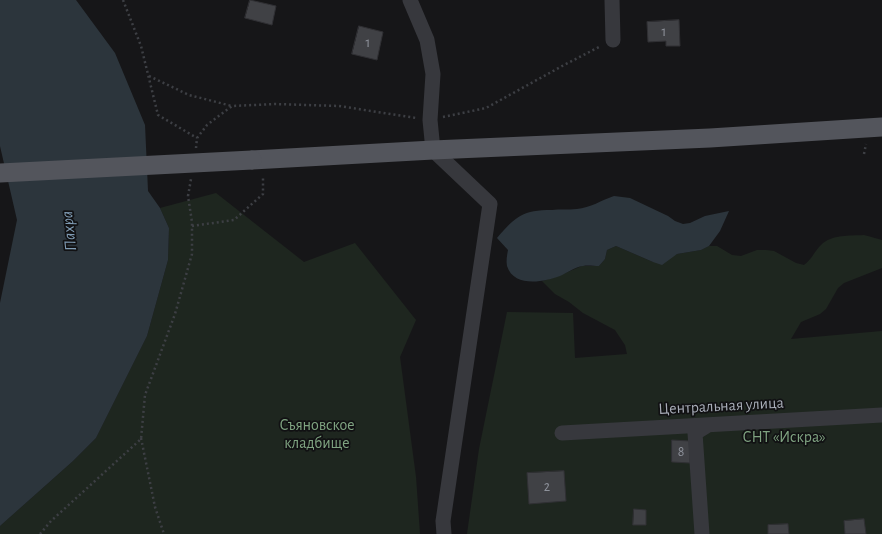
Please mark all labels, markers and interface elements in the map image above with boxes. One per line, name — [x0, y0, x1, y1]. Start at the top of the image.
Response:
house number: 1 — [662, 24, 666, 40]
house number: 1 — [366, 35, 370, 51]
water label: Пахра — [57, 210, 81, 252]
street label: Центральная улица — [658, 393, 784, 419]
park label: Съяновское кладбище — [279, 415, 355, 453]
park label: СНТ «Искра» — [742, 427, 826, 447]
house number: 8 — [678, 444, 684, 460]
house number: 2 — [544, 479, 550, 495]

